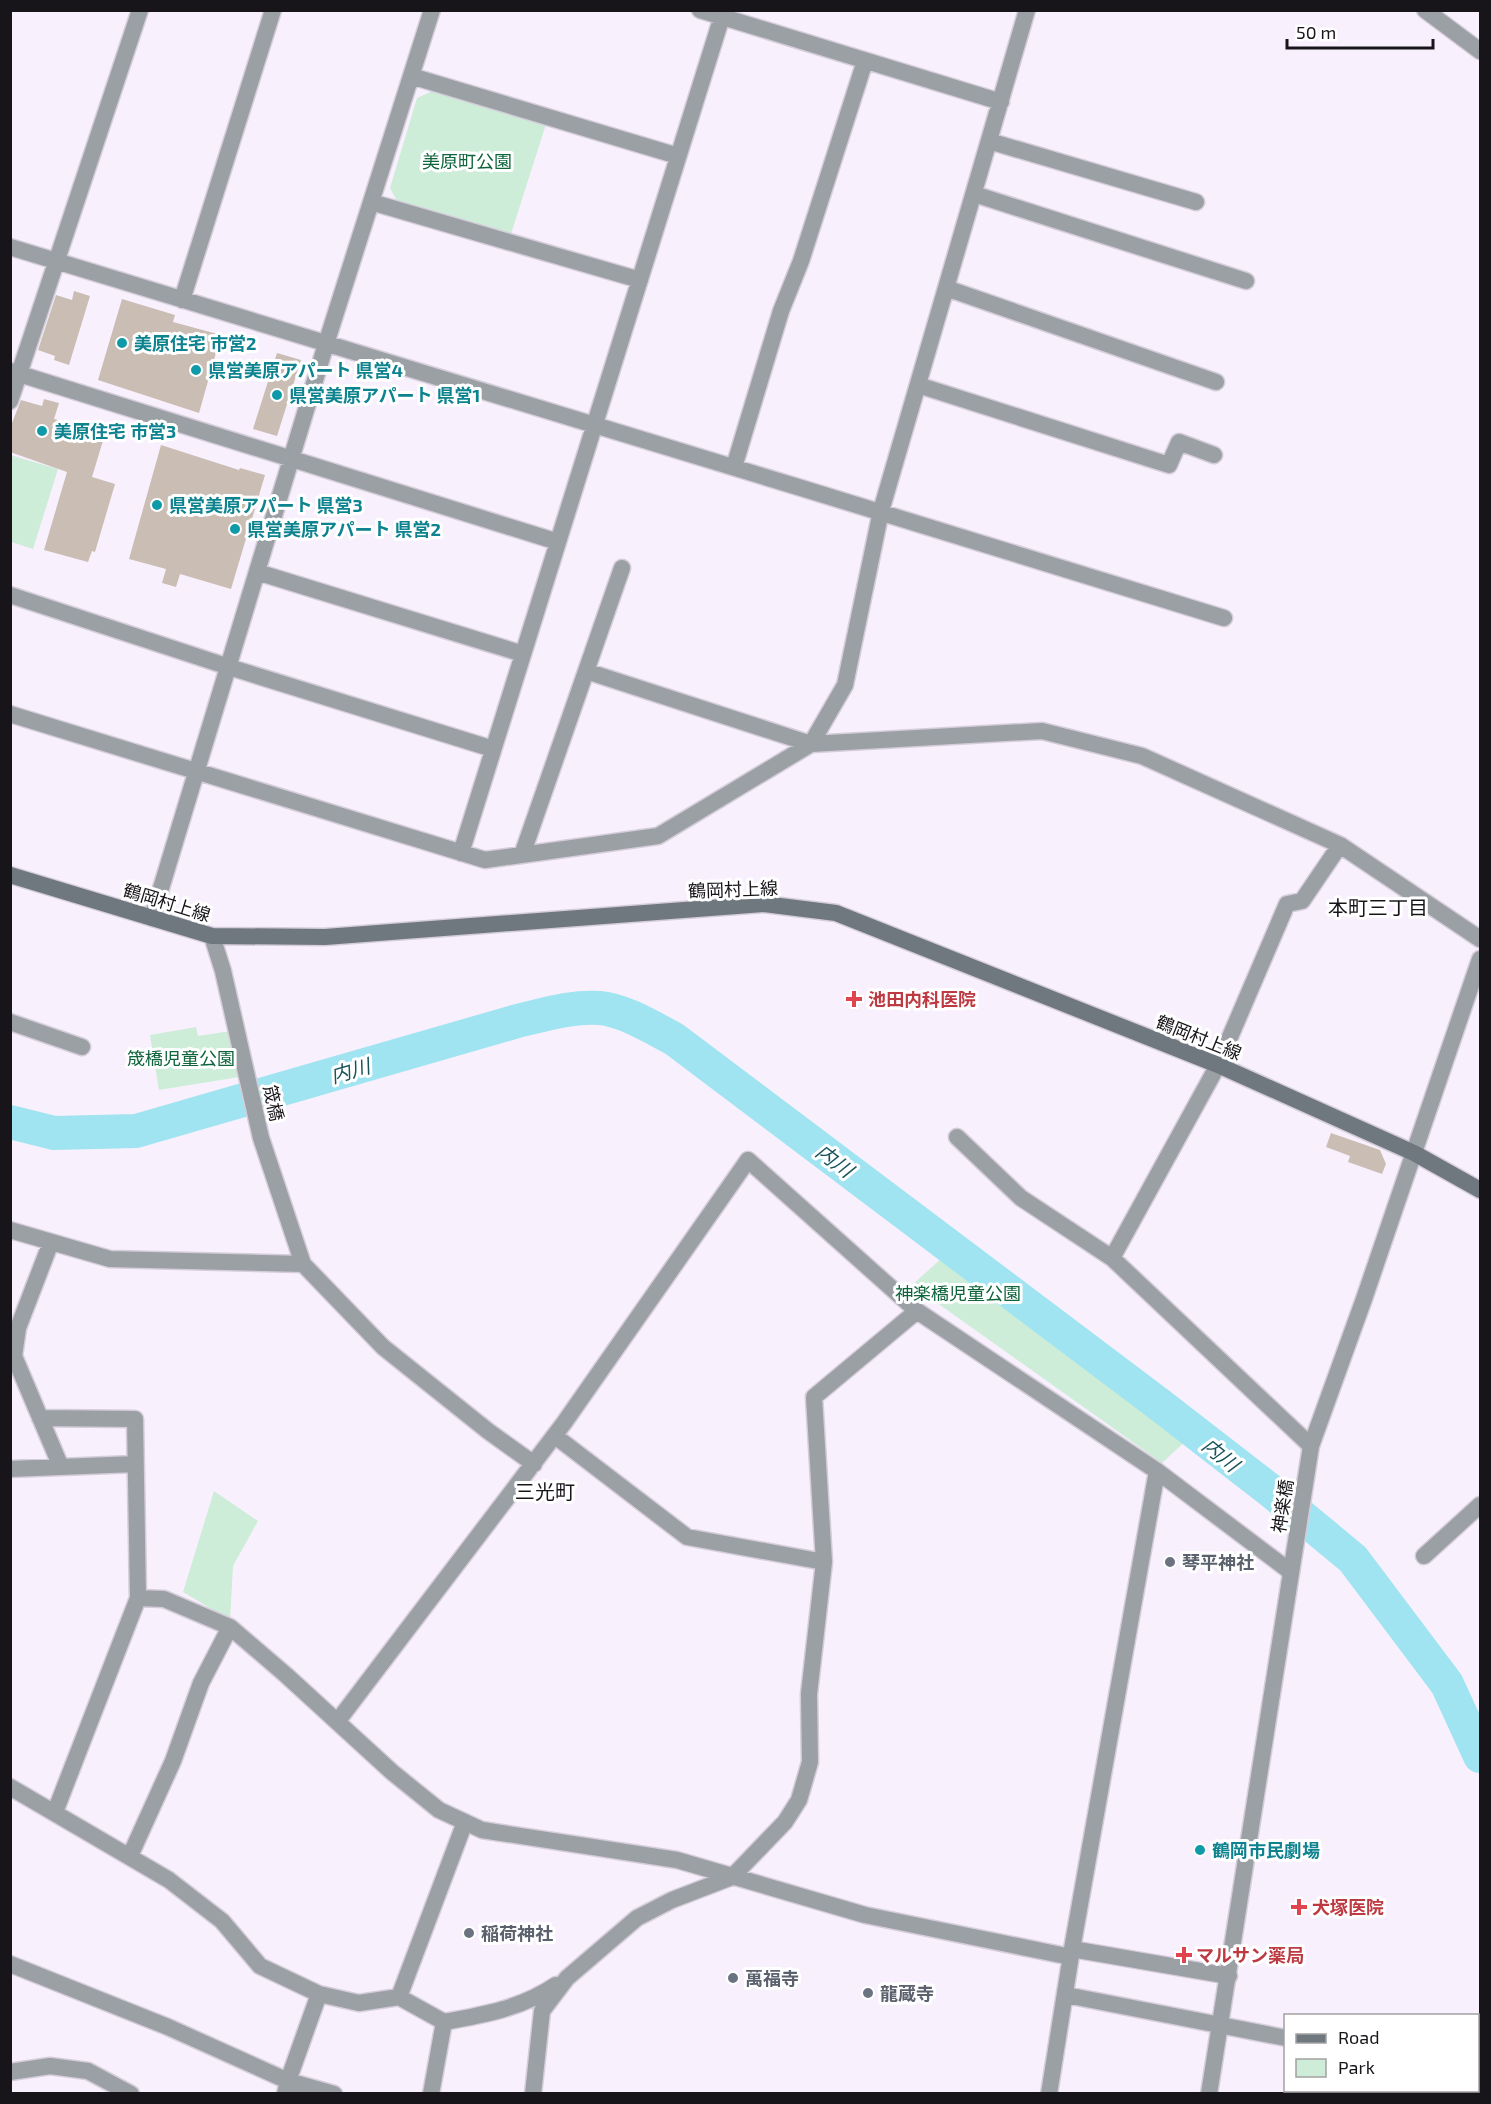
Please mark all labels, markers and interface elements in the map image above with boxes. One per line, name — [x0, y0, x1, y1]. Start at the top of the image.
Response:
scale bar — [1287, 12, 1432, 50]
text: 50 m — [1296, 21, 1336, 43]
park label: 美原町公園 — [422, 150, 512, 172]
place label: 美原住宅 市営2 — [134, 332, 256, 354]
marker: 美原住宅 市営2 — [115, 336, 129, 350]
place label: 県営美原アパート 県営4 — [208, 359, 403, 381]
marker: 県営美原アパート 県営4 — [189, 363, 203, 377]
place label: 県営美原アパート 県営1 — [289, 384, 480, 406]
marker: 県営美原アパート 県営1 — [270, 388, 284, 402]
place label: 美原住宅 市営3 — [54, 420, 176, 442]
marker: 美原住宅 市営3 — [35, 424, 49, 438]
place label: 県営美原アパート 県営3 — [169, 494, 363, 516]
marker: 県営美原アパート 県営3 — [150, 498, 164, 512]
place label: 県営美原アパート 県営2 — [247, 518, 441, 540]
marker: 県営美原アパート 県営2 — [228, 522, 242, 536]
street label: 鶴岡村上線 — [688, 876, 778, 902]
street label: 鶴岡村上線 — [121, 878, 213, 926]
district label: 本町三丁目 — [1328, 895, 1428, 919]
place label: 池田内科医院 — [868, 988, 976, 1010]
marker: 池田内科医院 — [845, 990, 863, 1008]
street label: 鶴岡村上線 — [1153, 1010, 1245, 1064]
park label: 筬橋児童公園 — [127, 1047, 235, 1069]
water label: 内川 — [327, 1052, 374, 1087]
street label: 筬橋 — [259, 1083, 289, 1123]
water label: 内川 — [812, 1138, 860, 1183]
park label: 神楽橋児童公園 — [895, 1282, 1021, 1304]
water label: 内川 — [1198, 1432, 1246, 1477]
street label: 神楽橋 — [1267, 1478, 1297, 1534]
district label: 三光町 — [515, 1479, 575, 1503]
place label: 琴平神社 — [1182, 1551, 1254, 1573]
marker: 琴平神社 — [1163, 1555, 1177, 1569]
place label: 鶴岡市民劇場 — [1212, 1839, 1320, 1861]
marker: 鶴岡市民劇場 — [1193, 1843, 1207, 1857]
place label: 犬塚医院 — [1312, 1896, 1384, 1918]
marker: 犬塚医院 — [1290, 1898, 1308, 1916]
place label: 稲荷神社 — [481, 1922, 553, 1944]
marker: 稲荷神社 — [462, 1926, 476, 1940]
place label: マルサン薬局 — [1196, 1944, 1304, 1966]
marker: マルサン薬局 — [1177, 1948, 1191, 1962]
place label: 萬福寺 — [745, 1967, 799, 1989]
marker: 萬福寺 — [726, 1971, 740, 1985]
place label: 龍蔵寺 — [880, 1982, 934, 2004]
marker: 龍蔵寺 — [861, 1986, 875, 2000]
legend — [1284, 2014, 1479, 2092]
text: Road — [1338, 2026, 1379, 2048]
text: Park — [1338, 2056, 1375, 2078]

